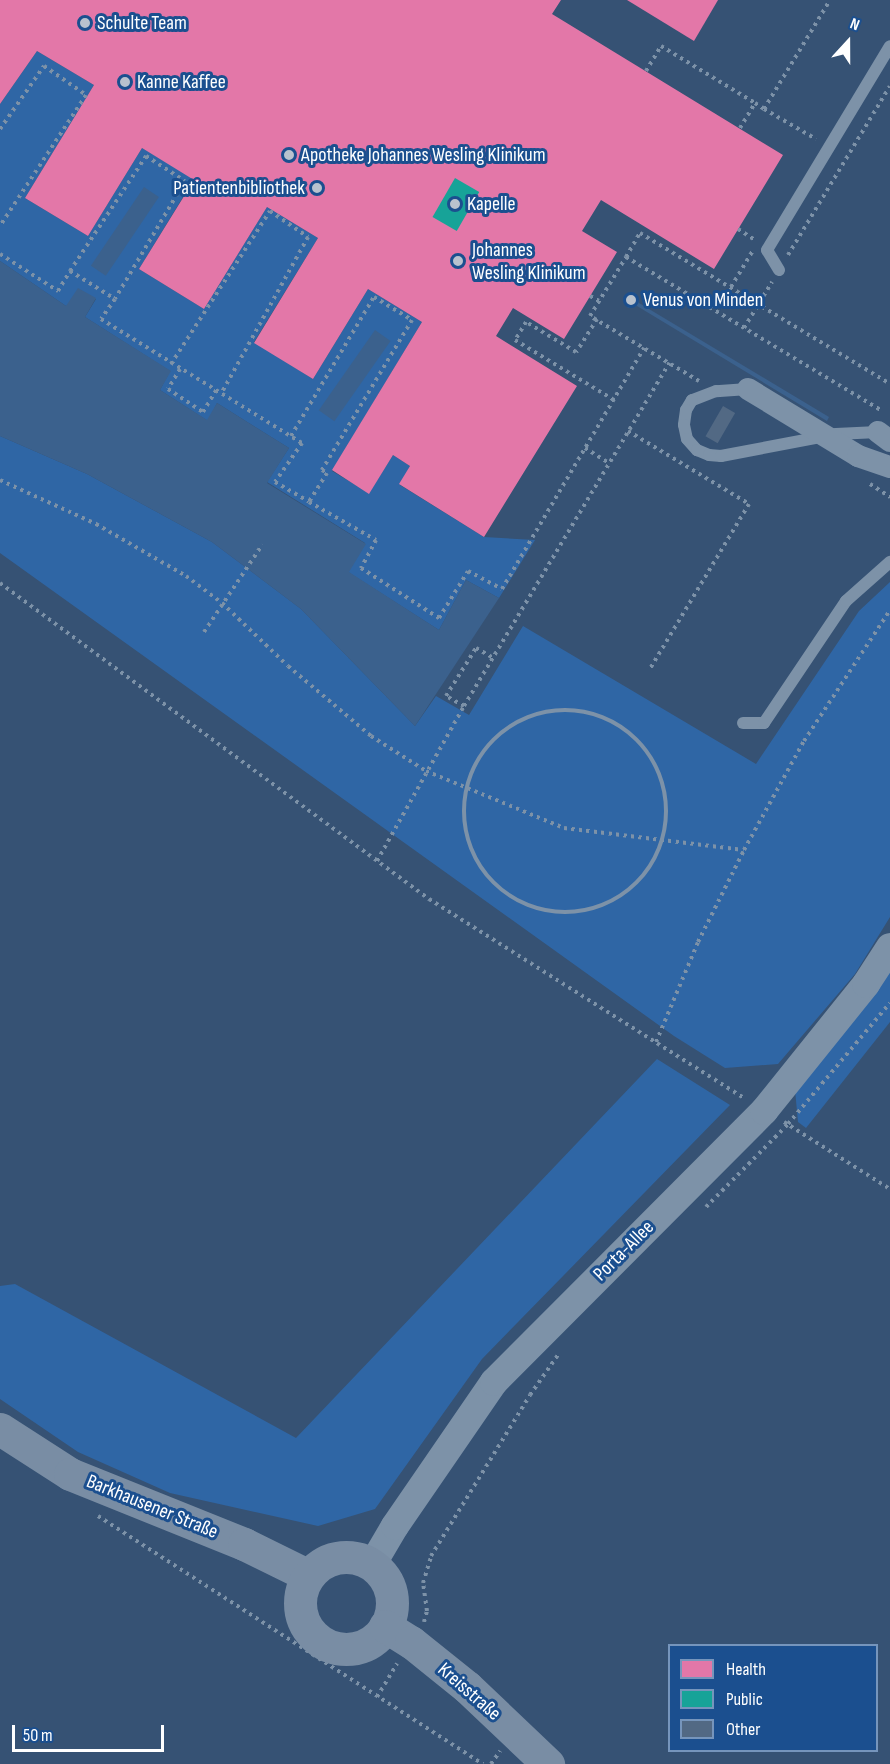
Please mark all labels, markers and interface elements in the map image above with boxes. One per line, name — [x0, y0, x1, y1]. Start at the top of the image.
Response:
place label: Schulte Team — [97, 11, 187, 35]
north arrow — [818, 12, 878, 72]
text: N — [847, 14, 862, 35]
marker: Schulte Team — [78, 16, 92, 30]
place label: Kanne Kaffee — [137, 70, 226, 94]
marker: Kanne Kaffee — [118, 75, 132, 89]
place label: Apotheke Johannes Wesling Klinikum — [301, 143, 545, 167]
marker: Apotheke Johannes Wesling Klinikum — [282, 148, 296, 162]
place label: Patientenbibliothek — [173, 176, 305, 200]
marker: Patientenbibliothek — [310, 181, 324, 195]
place label: Kapelle — [467, 192, 515, 216]
marker: Kapelle — [448, 197, 462, 211]
place label: Johannes Wesling Klinikum — [472, 238, 586, 285]
marker: Johannes Wesling Klinikum — [449, 252, 467, 270]
place label: Venus von Minden — [643, 288, 763, 312]
marker: Venus von Minden — [624, 293, 638, 307]
street label: Porta-Allee — [589, 1216, 659, 1286]
street label: Barkhausener Straße — [83, 1470, 221, 1544]
legend — [668, 1644, 878, 1752]
street label: Kreisstraße — [432, 1658, 506, 1726]
text: Health — [726, 1659, 766, 1680]
text: Public — [726, 1689, 763, 1710]
scale bar — [15, 1713, 166, 1751]
text: Other — [726, 1719, 760, 1740]
text: 50 m — [23, 1725, 53, 1746]

